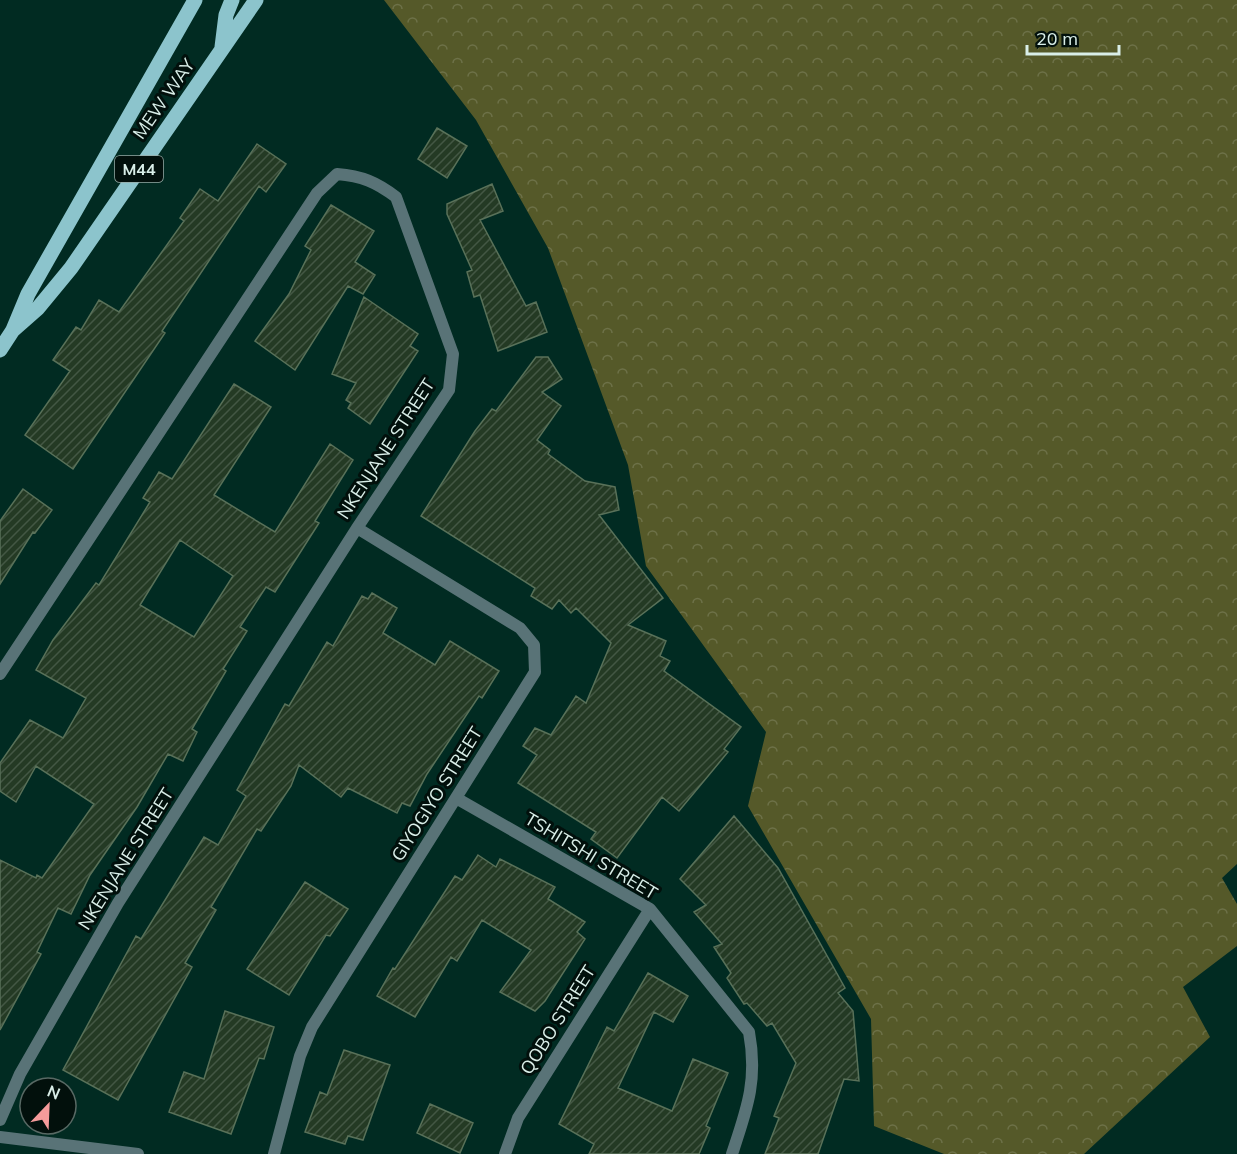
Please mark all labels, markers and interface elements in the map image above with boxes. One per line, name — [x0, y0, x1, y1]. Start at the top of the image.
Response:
scale bar — [1027, 18, 1118, 56]
text: 20 m — [1036, 27, 1078, 50]
street label: MEW WAY — [128, 53, 200, 143]
road number: M44 — [115, 156, 163, 182]
street label: NKENJANE STREET — [332, 374, 440, 523]
street label: GIYOGIYO STREET — [386, 722, 487, 865]
street label: NKENJANE STREET — [73, 783, 179, 934]
street label: TSHITSHI STREET — [521, 807, 662, 904]
street label: QOBO STREET — [515, 961, 600, 1079]
north arrow — [18, 1076, 78, 1136]
text: N — [44, 1081, 63, 1104]

